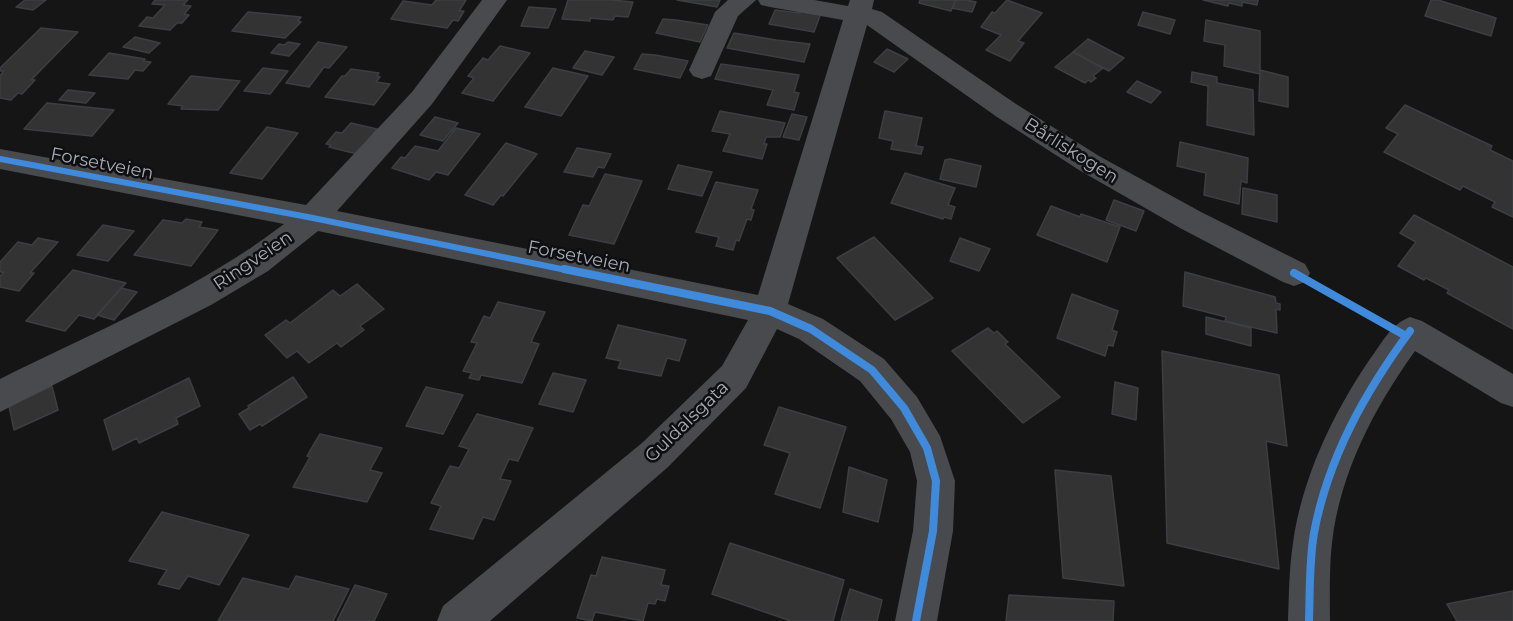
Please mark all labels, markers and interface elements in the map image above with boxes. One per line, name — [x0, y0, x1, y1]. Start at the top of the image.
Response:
street label: Bårliskogen — [1020, 114, 1122, 188]
street label: Forsetveien — [49, 143, 155, 185]
street label: Ringveien — [209, 227, 297, 295]
street label: Forsetveien — [526, 236, 632, 278]
street label: Guldalsgata — [641, 377, 733, 467]

